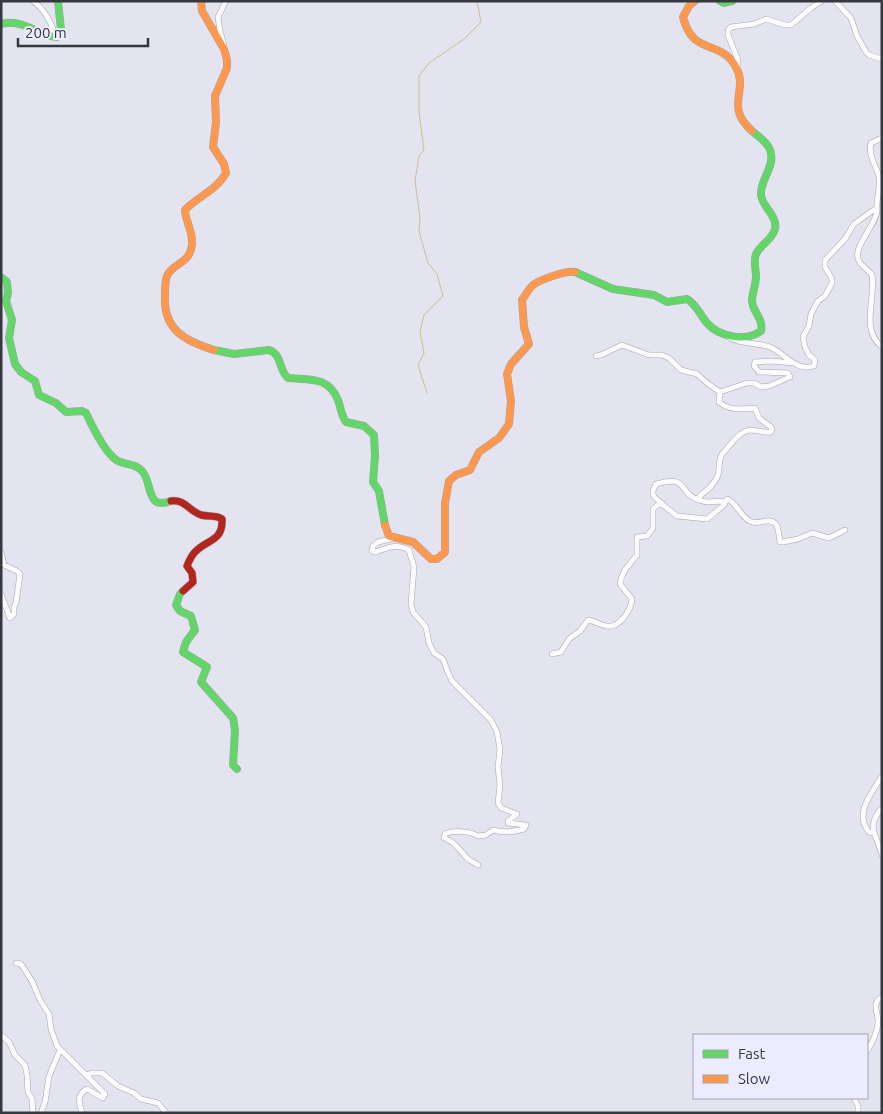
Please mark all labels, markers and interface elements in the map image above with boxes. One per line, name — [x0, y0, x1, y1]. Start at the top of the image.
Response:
scale bar — [18, 15, 148, 47]
text: 200 m — [25, 24, 67, 41]
legend — [693, 1034, 868, 1099]
text: Fast — [738, 1045, 766, 1062]
text: Slow — [738, 1070, 771, 1087]

